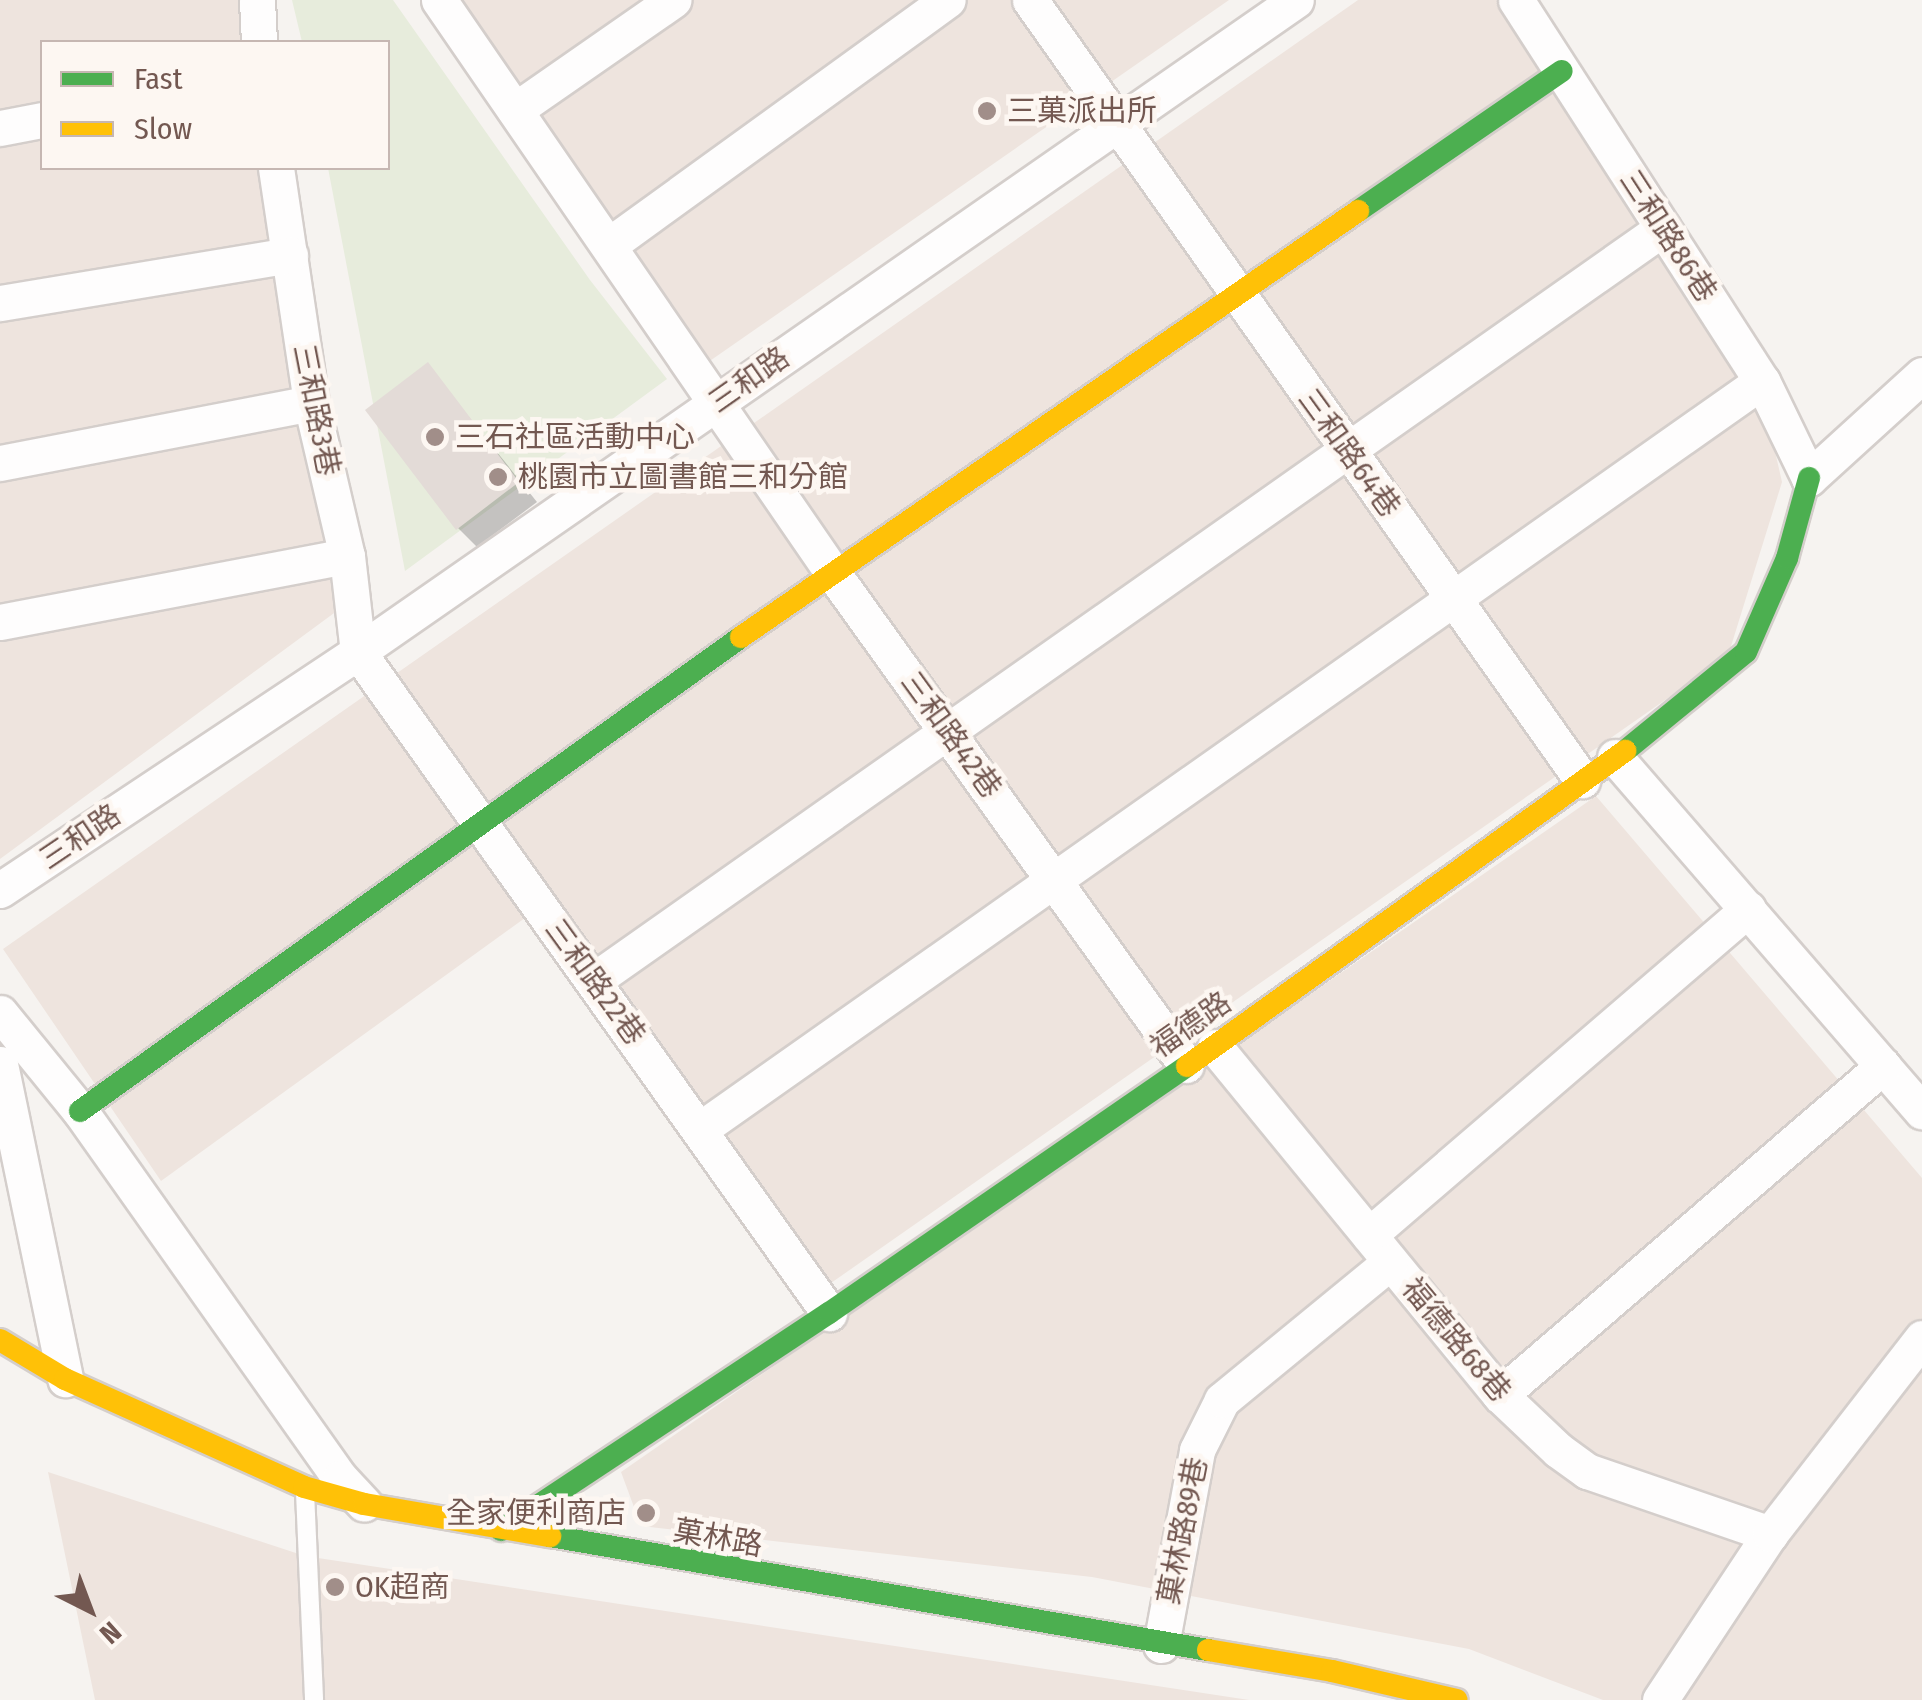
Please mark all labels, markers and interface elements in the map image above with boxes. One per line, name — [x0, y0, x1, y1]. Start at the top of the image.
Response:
legend — [40, 40, 390, 170]
text: Fast — [134, 61, 182, 97]
place label: 三菓派出所 — [1007, 93, 1157, 129]
marker: 三菓派出所 — [976, 100, 998, 122]
text: Slow — [134, 111, 192, 147]
street label: 三和路86巷 — [1612, 163, 1724, 309]
street label: 三和路 — [702, 339, 796, 421]
street label: 三和路3巷 — [286, 341, 346, 479]
street label: 三和路64巷 — [1291, 382, 1407, 524]
place label: 三石社區活動中心 — [455, 419, 695, 455]
marker: 三石社區活動中心 — [424, 426, 446, 448]
place label: 桃園市立圖書館三和分館 — [518, 459, 848, 495]
marker: 桃園市立圖書館三和分館 — [487, 466, 509, 488]
street label: 三和路42巷 — [893, 665, 1009, 805]
street label: 三和路 — [33, 797, 127, 877]
street label: 三和路22巷 — [537, 912, 653, 1052]
street label: 福德路 — [1144, 984, 1238, 1066]
street label: 福德路68巷 — [1394, 1271, 1518, 1409]
street label: 菓林路89巷 — [1151, 1454, 1215, 1608]
place label: 全家便利商店 — [446, 1495, 626, 1531]
marker: 全家便利商店 — [635, 1502, 657, 1524]
street label: 菓林路 — [671, 1512, 765, 1564]
north arrow — [40, 1560, 140, 1660]
place label: OK超商 — [355, 1569, 450, 1605]
marker: OK超商 — [324, 1576, 346, 1598]
text: N — [93, 1615, 128, 1651]

